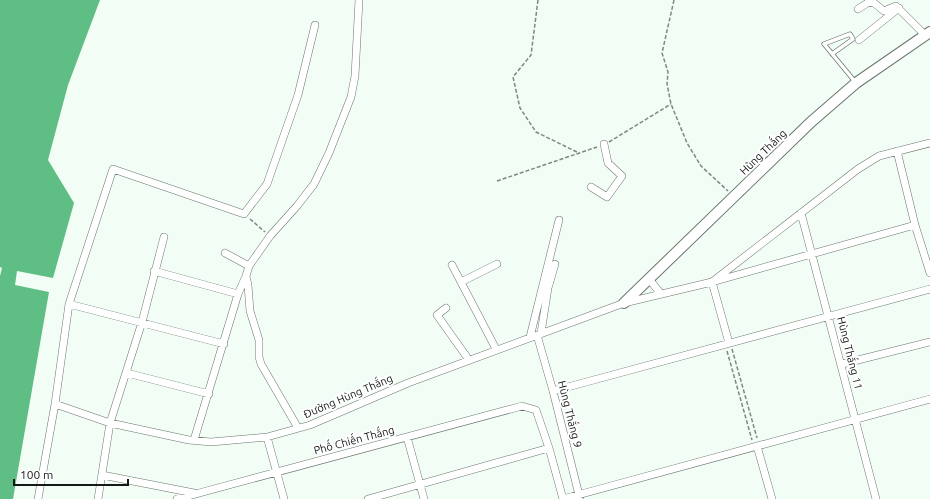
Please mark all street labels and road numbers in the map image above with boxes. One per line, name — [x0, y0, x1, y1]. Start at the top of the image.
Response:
street label: Hùng Thắng — [736, 126, 789, 177]
street label: Hùng Thắng 11 — [835, 315, 866, 391]
street label: Đường Hùng Thắng — [301, 370, 394, 420]
street label: Hùng Thắng 9 — [556, 379, 586, 449]
street label: Phố Chiến Thắng — [312, 422, 396, 457]

